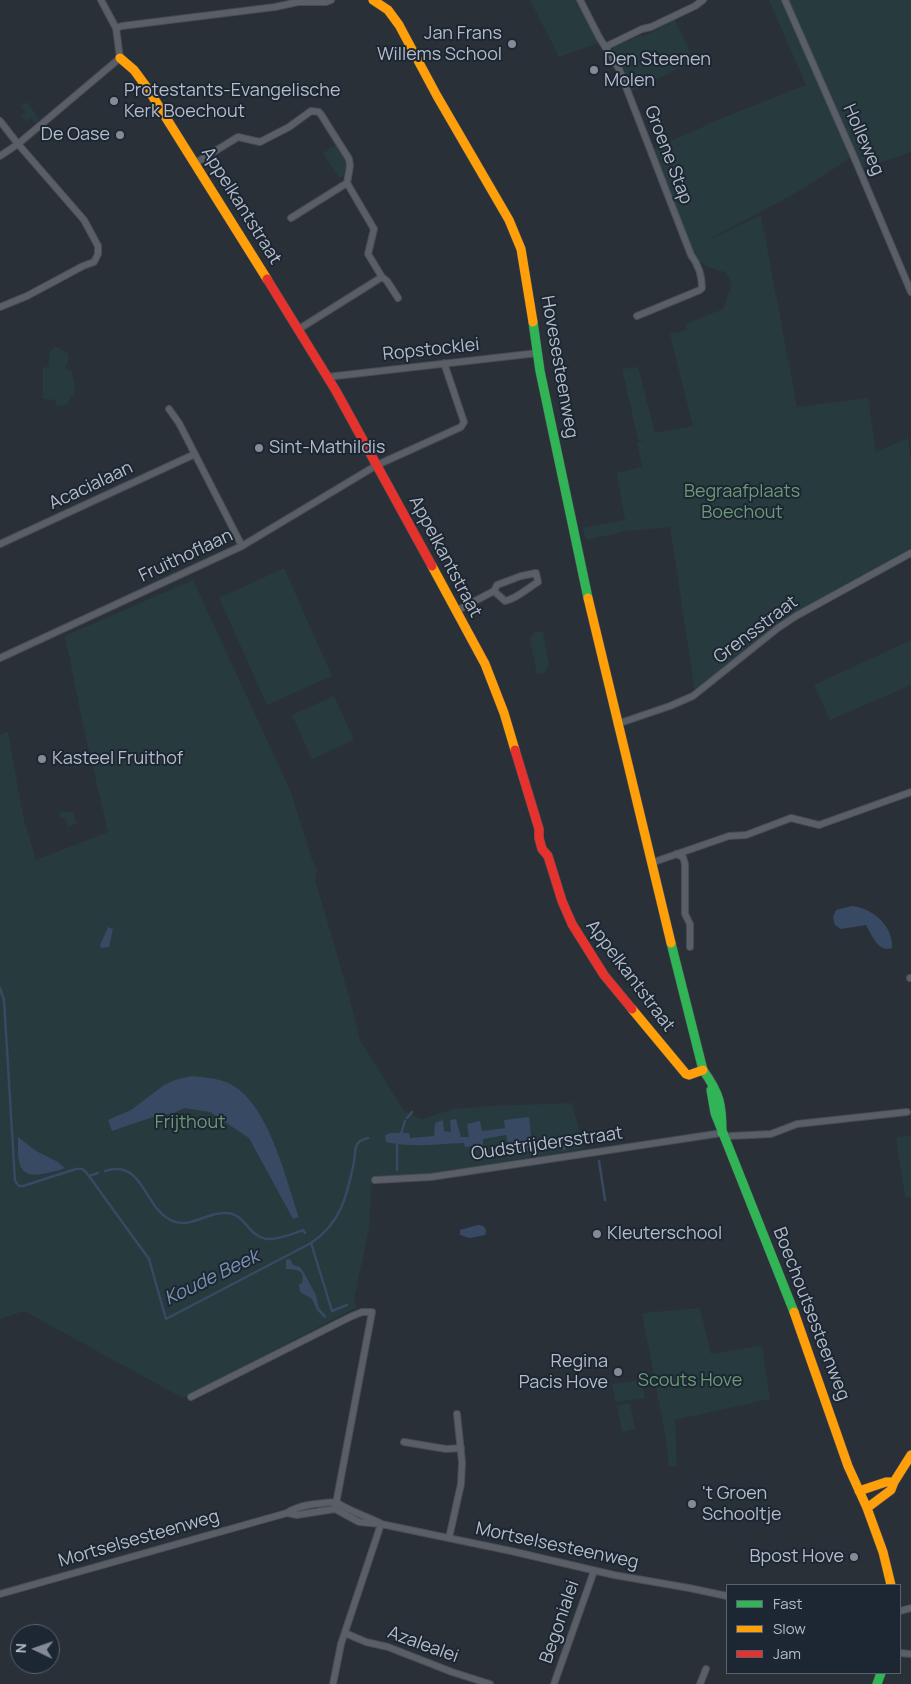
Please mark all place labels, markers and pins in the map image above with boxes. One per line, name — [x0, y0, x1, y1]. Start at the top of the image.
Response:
place label: Jan Frans Willems School — [377, 23, 502, 66]
marker: Jan Frans Willems School — [506, 38, 518, 50]
place label: Den Steenen Molen — [604, 49, 711, 92]
marker: Den Steenen Molen — [588, 64, 600, 76]
place label: Protestants-Evangelische Kerk Boechout — [124, 80, 341, 122]
marker: Protestants-Evangelische Kerk Boechout — [108, 95, 120, 107]
place label: De Oase — [41, 124, 110, 146]
marker: De Oase — [114, 129, 126, 141]
place label: Sint-Mathildis — [269, 437, 386, 459]
marker: Sint-Mathildis — [253, 442, 265, 454]
place label: Kasteel Fruithof — [52, 748, 183, 770]
marker: Kasteel Fruithof — [36, 753, 48, 765]
place label: Kleuterschool — [607, 1223, 722, 1245]
marker: Kleuterschool — [591, 1228, 603, 1240]
place label: Regina Pacis Hove — [519, 1351, 608, 1394]
marker: Regina Pacis Hove — [612, 1366, 624, 1378]
place label: 't Groen Schooltje — [702, 1483, 781, 1526]
marker: 't Groen Schooltje — [686, 1498, 698, 1510]
place label: Bpost Hove — [750, 1546, 844, 1568]
marker: Bpost Hove — [848, 1551, 860, 1563]

